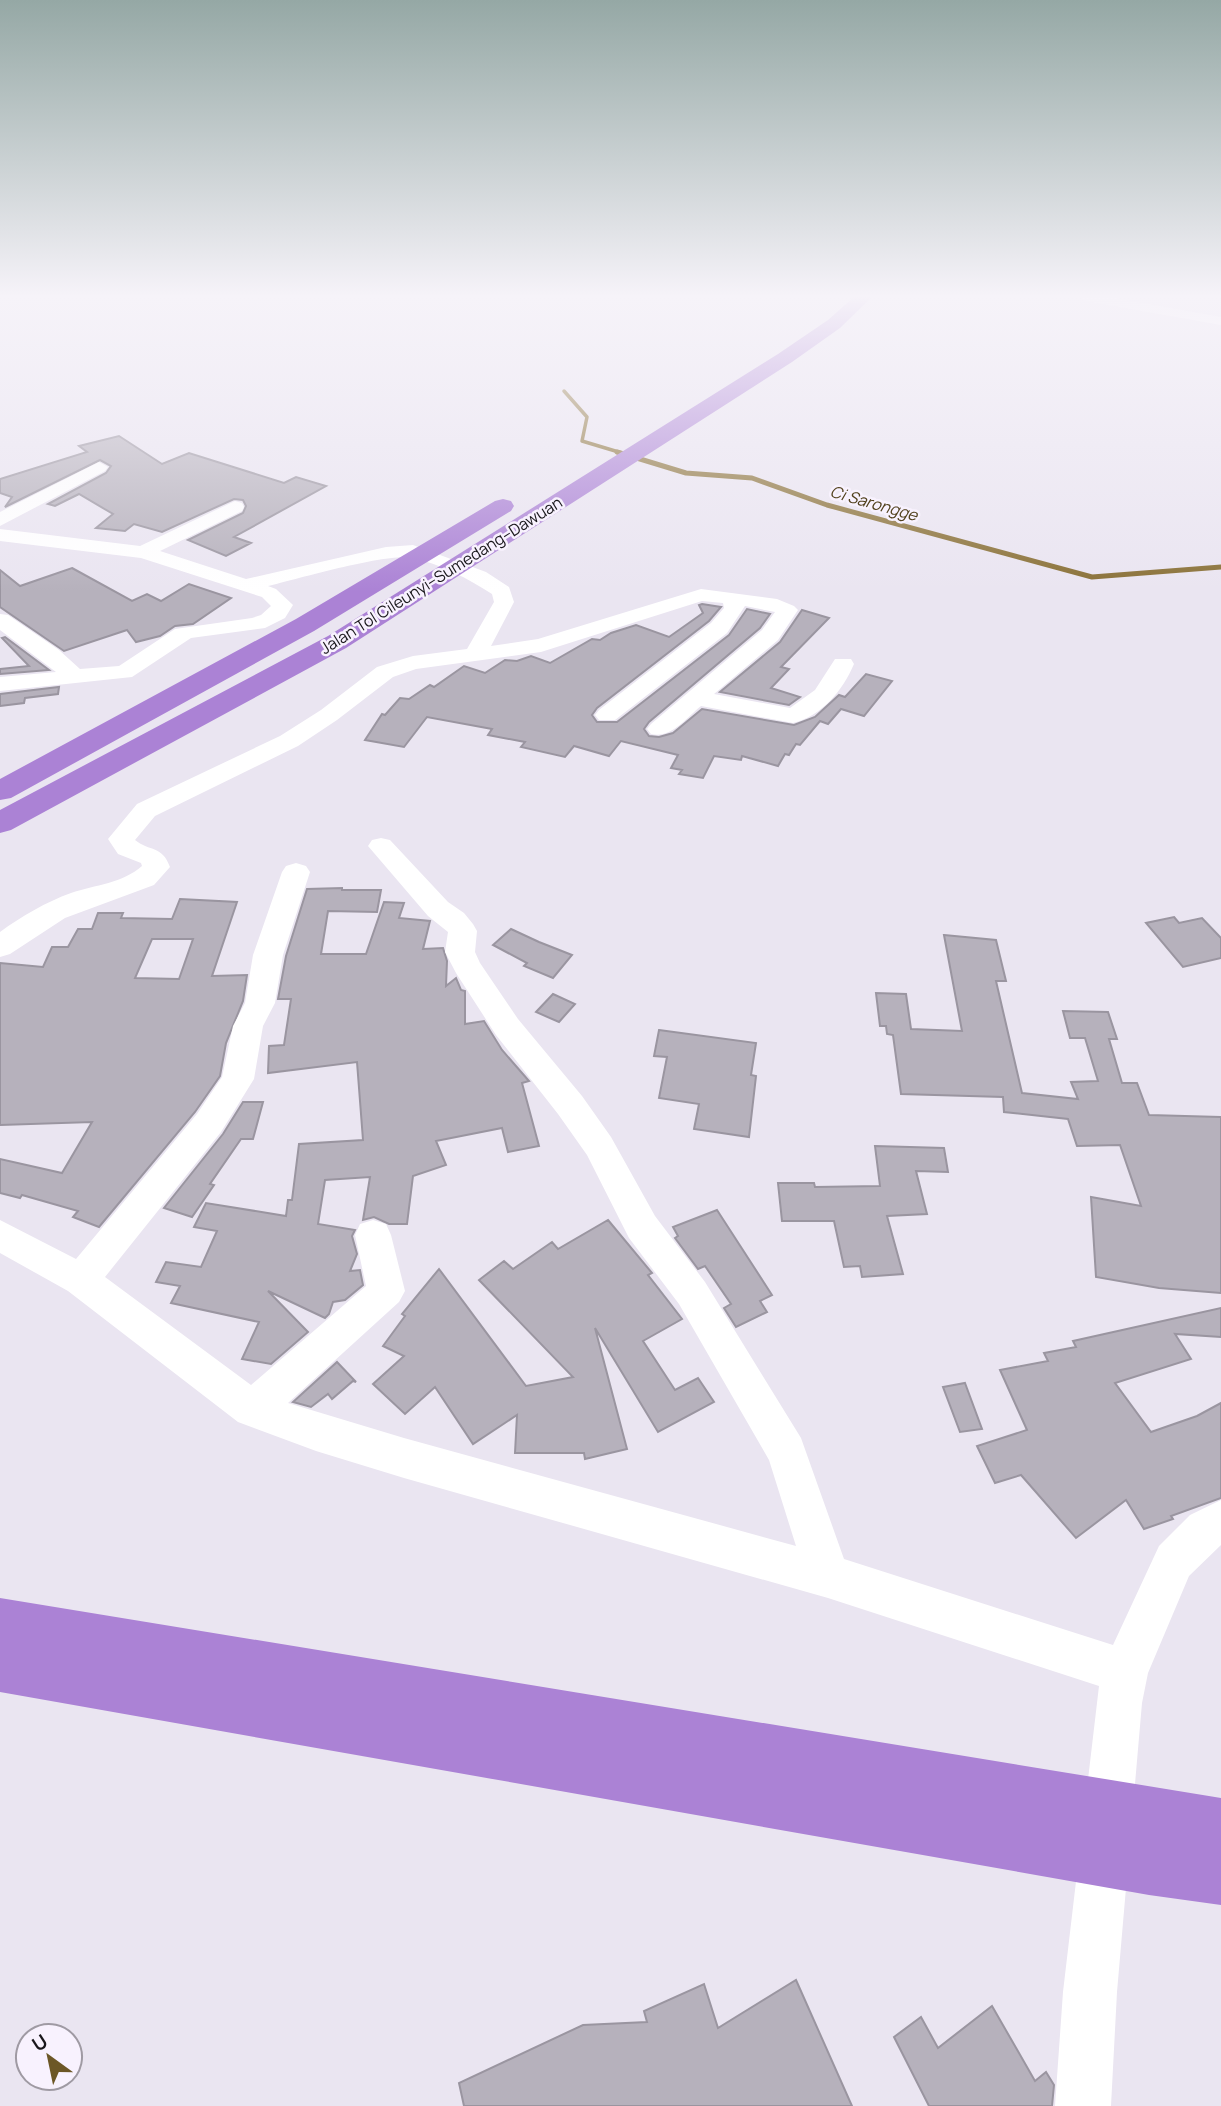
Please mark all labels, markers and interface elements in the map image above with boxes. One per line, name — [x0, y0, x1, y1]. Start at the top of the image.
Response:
water label: Ci Sarongge — [828, 480, 922, 526]
street label: Jalan Tol Cileunyi–Sumedang–Dawuan — [316, 491, 566, 659]
north arrow — [14, 2022, 84, 2092]
text: U — [27, 2028, 53, 2057]

